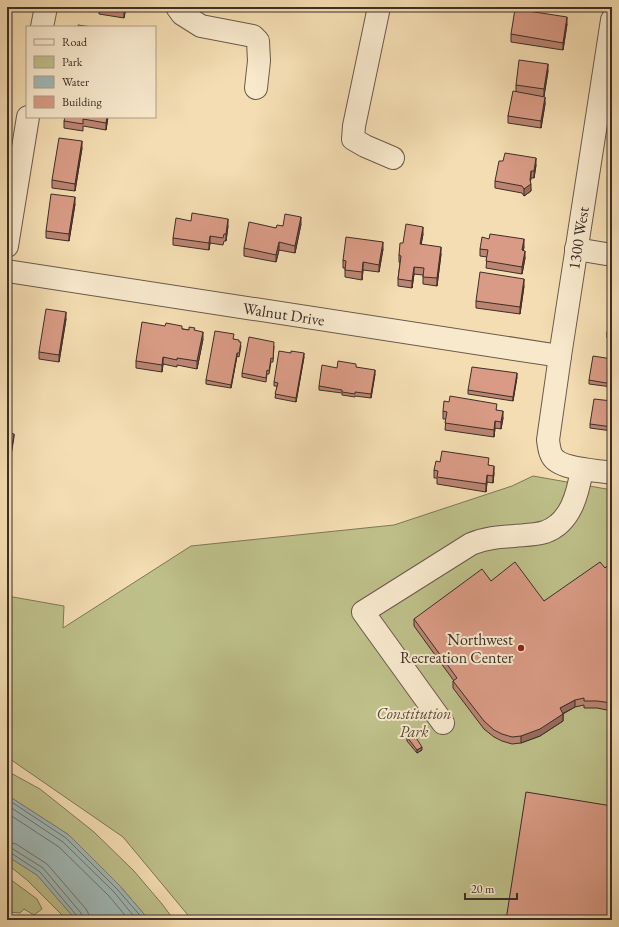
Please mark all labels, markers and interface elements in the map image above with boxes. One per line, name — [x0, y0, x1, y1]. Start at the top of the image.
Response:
legend — [26, 26, 156, 118]
text: Road — [62, 34, 88, 50]
text: Park — [62, 54, 83, 70]
text: Water — [62, 74, 89, 90]
text: Building — [62, 94, 103, 110]
street label: 1300 West — [563, 205, 594, 271]
street label: Walnut Drive — [241, 297, 326, 331]
place label: Northwest Recreation Center — [400, 629, 514, 668]
marker: Northwest Recreation Center — [516, 643, 526, 653]
park label: Constitution Park — [377, 703, 451, 742]
scale bar — [465, 875, 517, 901]
text: 20 m — [471, 881, 495, 897]

